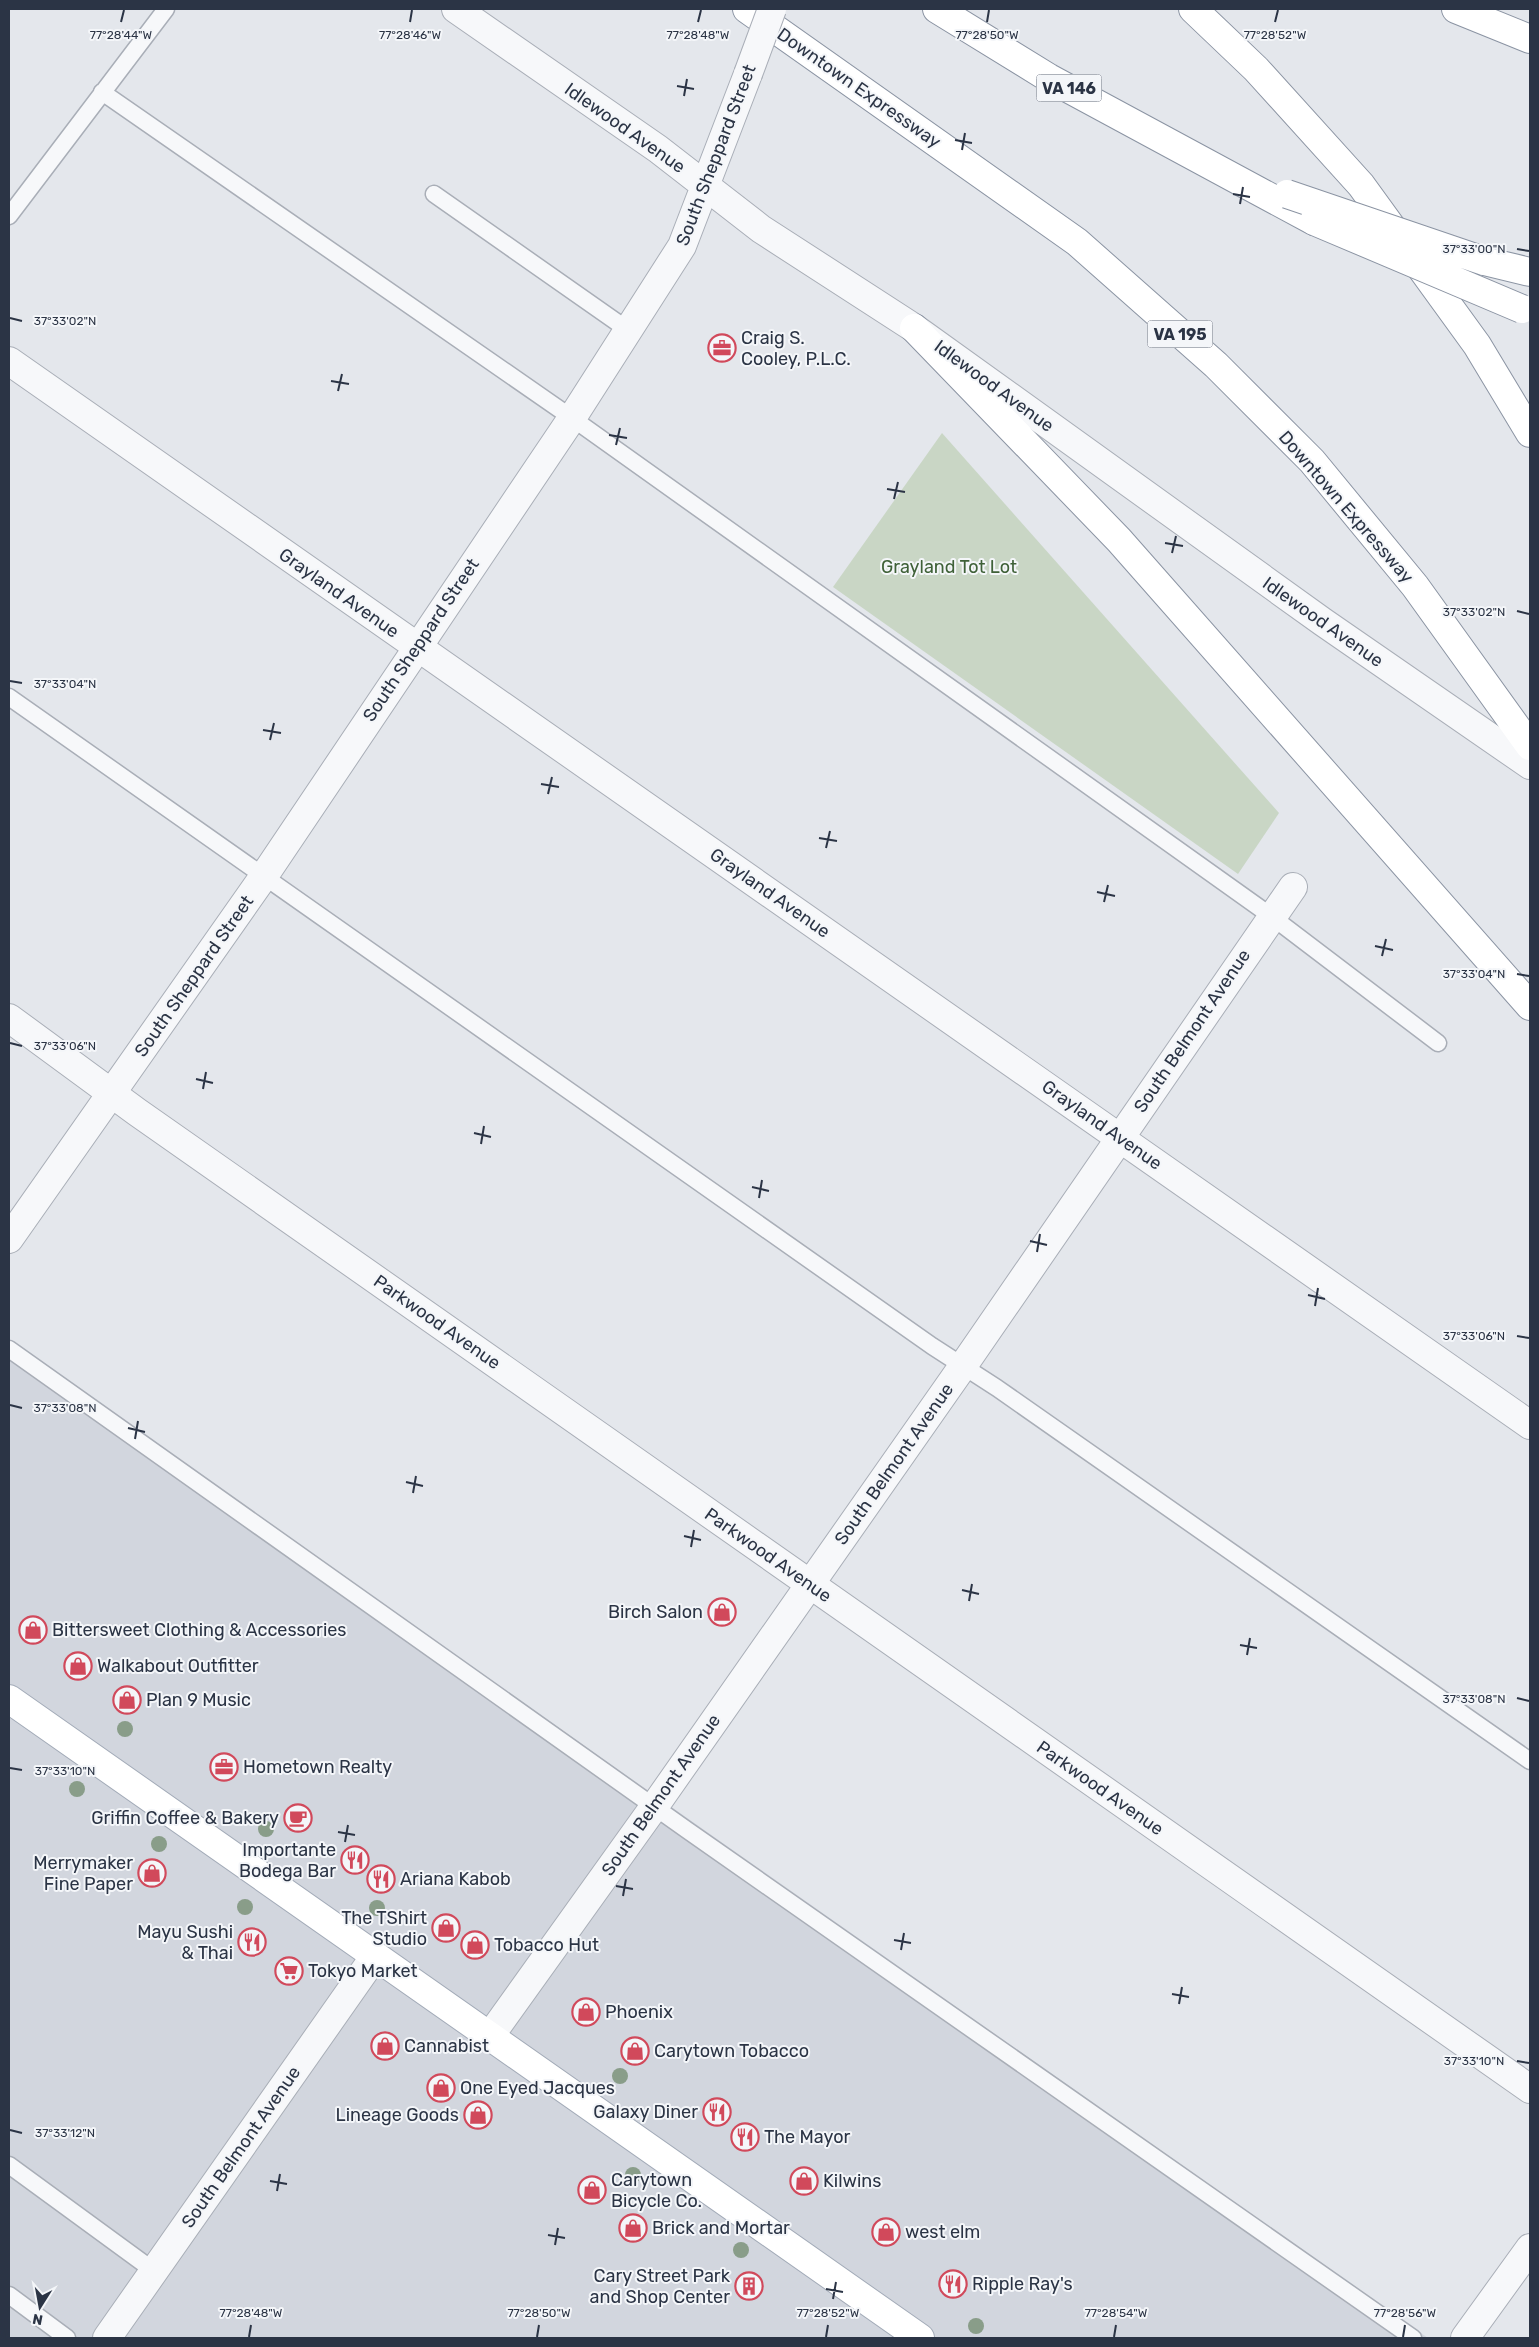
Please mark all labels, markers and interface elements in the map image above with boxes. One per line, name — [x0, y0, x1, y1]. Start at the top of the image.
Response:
street label: Downtown Expressway — [773, 23, 945, 153]
text: 77°28'44"W — [90, 28, 153, 42]
text: 77°28'46"W — [379, 28, 441, 42]
text: 77°28'48"W — [667, 28, 730, 42]
text: 77°28'50"W — [955, 28, 1019, 42]
text: 77°28'52"W — [1244, 28, 1307, 42]
street label: South Sheppard Street — [671, 61, 761, 249]
road number: VA 146 — [1036, 75, 1102, 102]
street label: Idlewood Avenue — [560, 78, 690, 178]
text: 37°33'00"N — [1442, 242, 1506, 256]
text: 37°33'02"N — [34, 314, 96, 328]
road number: VA 195 — [1148, 320, 1212, 348]
place label: Craig S. Cooley, P.L.C. — [741, 327, 851, 370]
office icon: Craig S. Cooley, P.L.C. — [707, 333, 737, 363]
street label: Idlewood Avenue — [930, 335, 1058, 437]
street label: Downtown Expressway — [1274, 426, 1418, 588]
street label: Grayland Avenue — [275, 543, 403, 643]
street label: South Sheppard Street — [358, 554, 484, 726]
park label: Grayland Tot Lot — [881, 556, 1017, 578]
street label: Idlewood Avenue — [1258, 572, 1388, 672]
text: 37°33'02"N — [1443, 605, 1505, 619]
text: 37°33'04"N — [34, 677, 96, 691]
street label: Grayland Avenue — [706, 843, 834, 943]
street label: South Sheppard Street — [130, 891, 258, 1061]
street label: South Belmont Avenue — [1129, 945, 1255, 1117]
text: 37°33'04"N — [1443, 967, 1505, 981]
text: 37°33'06"N — [34, 1039, 96, 1053]
street label: Grayland Avenue — [1038, 1075, 1166, 1175]
street label: Parkwood Avenue — [369, 1270, 505, 1374]
text: 37°33'06"N — [1443, 1329, 1505, 1343]
street label: South Belmont Avenue — [830, 1379, 958, 1549]
text: 37°33'08"N — [33, 1401, 97, 1415]
street label: Parkwood Avenue — [700, 1503, 836, 1607]
shop icon: Birch Salon — [707, 1597, 737, 1627]
place label: Birch Salon — [608, 1601, 703, 1623]
shop icon: Bittersweet Clothing & Accessories — [18, 1615, 48, 1645]
place label: Bittersweet Clothing & Accessories — [52, 1619, 347, 1641]
shop icon: Walkabout Outfitter — [63, 1651, 93, 1681]
place label: Walkabout Outfitter — [97, 1655, 259, 1677]
shop icon: Plan 9 Music — [112, 1685, 142, 1715]
place label: Plan 9 Music — [146, 1689, 251, 1711]
text: 37°33'08"N — [1442, 1692, 1506, 1706]
street label: South Belmont Avenue — [597, 1710, 725, 1880]
street label: Parkwood Avenue — [1032, 1736, 1168, 1840]
office icon: Hometown Realty — [209, 1752, 239, 1782]
place label: Hometown Realty — [243, 1756, 392, 1778]
text: 37°33'10"N — [35, 1764, 95, 1778]
cafe icon: Griffin Coffee & Bakery — [283, 1803, 313, 1833]
place label: Griffin Coffee & Bakery — [91, 1807, 279, 1829]
place label: Importante Bodega Bar — [239, 1839, 336, 1882]
restaurant icon: Importante Bodega Bar — [340, 1845, 370, 1875]
place label: Merrymaker Fine Paper — [33, 1852, 133, 1895]
shop icon: Merrymaker Fine Paper — [137, 1858, 167, 1888]
restaurant icon: Ariana Kabob — [366, 1864, 396, 1894]
place label: Ariana Kabob — [400, 1868, 511, 1890]
place label: The TShirt Studio — [341, 1907, 427, 1950]
shop icon: The TShirt Studio — [431, 1913, 461, 1943]
place label: Mayu Sushi & Thai — [137, 1921, 233, 1964]
restaurant icon: Mayu Sushi & Thai — [237, 1927, 267, 1957]
shop icon: Tobacco Hut — [460, 1930, 490, 1960]
place label: Tobacco Hut — [494, 1934, 599, 1956]
supermarket icon: Tokyo Market — [274, 1956, 304, 1986]
place label: Tokyo Market — [308, 1960, 418, 1982]
shop icon: Phoenix — [571, 1997, 601, 2027]
place label: Phoenix — [605, 2001, 673, 2023]
shop icon: Cannabist — [370, 2031, 400, 2061]
place label: Cannabist — [404, 2035, 489, 2057]
shop icon: Carytown Tobacco — [620, 2036, 650, 2066]
place label: Carytown Tobacco — [654, 2040, 809, 2062]
text: 37°33'10"N — [1444, 2054, 1504, 2068]
street label: South Belmont Avenue — [177, 2062, 305, 2232]
shop icon: One Eyed Jacques — [426, 2073, 456, 2103]
place label: One Eyed Jacques — [460, 2077, 615, 2099]
restaurant icon: Galaxy Diner — [702, 2097, 732, 2127]
shop icon: Lineage Goods — [463, 2100, 493, 2130]
place label: Galaxy Diner — [593, 2101, 698, 2123]
place label: Lineage Goods — [336, 2104, 459, 2126]
restaurant icon: The Mayor — [730, 2122, 760, 2152]
text: 37°33'12"N — [35, 2126, 95, 2140]
place label: The Mayor — [764, 2126, 850, 2148]
shop icon: Kilwins — [789, 2166, 819, 2196]
place label: Carytown Bicycle Co. — [611, 2169, 702, 2212]
place label: Kilwins — [823, 2170, 881, 2192]
shop icon: Carytown Bicycle Co. — [577, 2175, 607, 2205]
shop icon: Brick and Mortar — [618, 2213, 648, 2243]
place label: Brick and Mortar — [652, 2217, 790, 2239]
shop icon: west elm — [871, 2217, 901, 2247]
place label: west elm — [905, 2221, 980, 2243]
place label: Cary Street Park and Shop Center — [590, 2265, 731, 2308]
restaurant icon: Ripple Ray's — [938, 2269, 968, 2299]
building icon: Cary Street Park and Shop Center — [734, 2271, 764, 2301]
place label: Ripple Ray's — [972, 2273, 1073, 2295]
north arrow — [15, 2282, 65, 2332]
text: 77°28'48"W — [220, 2306, 283, 2320]
text: 77°28'50"W — [507, 2306, 571, 2320]
text: 77°28'52"W — [797, 2306, 860, 2320]
text: 77°28'54"W — [1085, 2306, 1148, 2320]
text: 77°28'56"W — [1374, 2306, 1437, 2320]
text: N — [31, 2310, 44, 2329]

